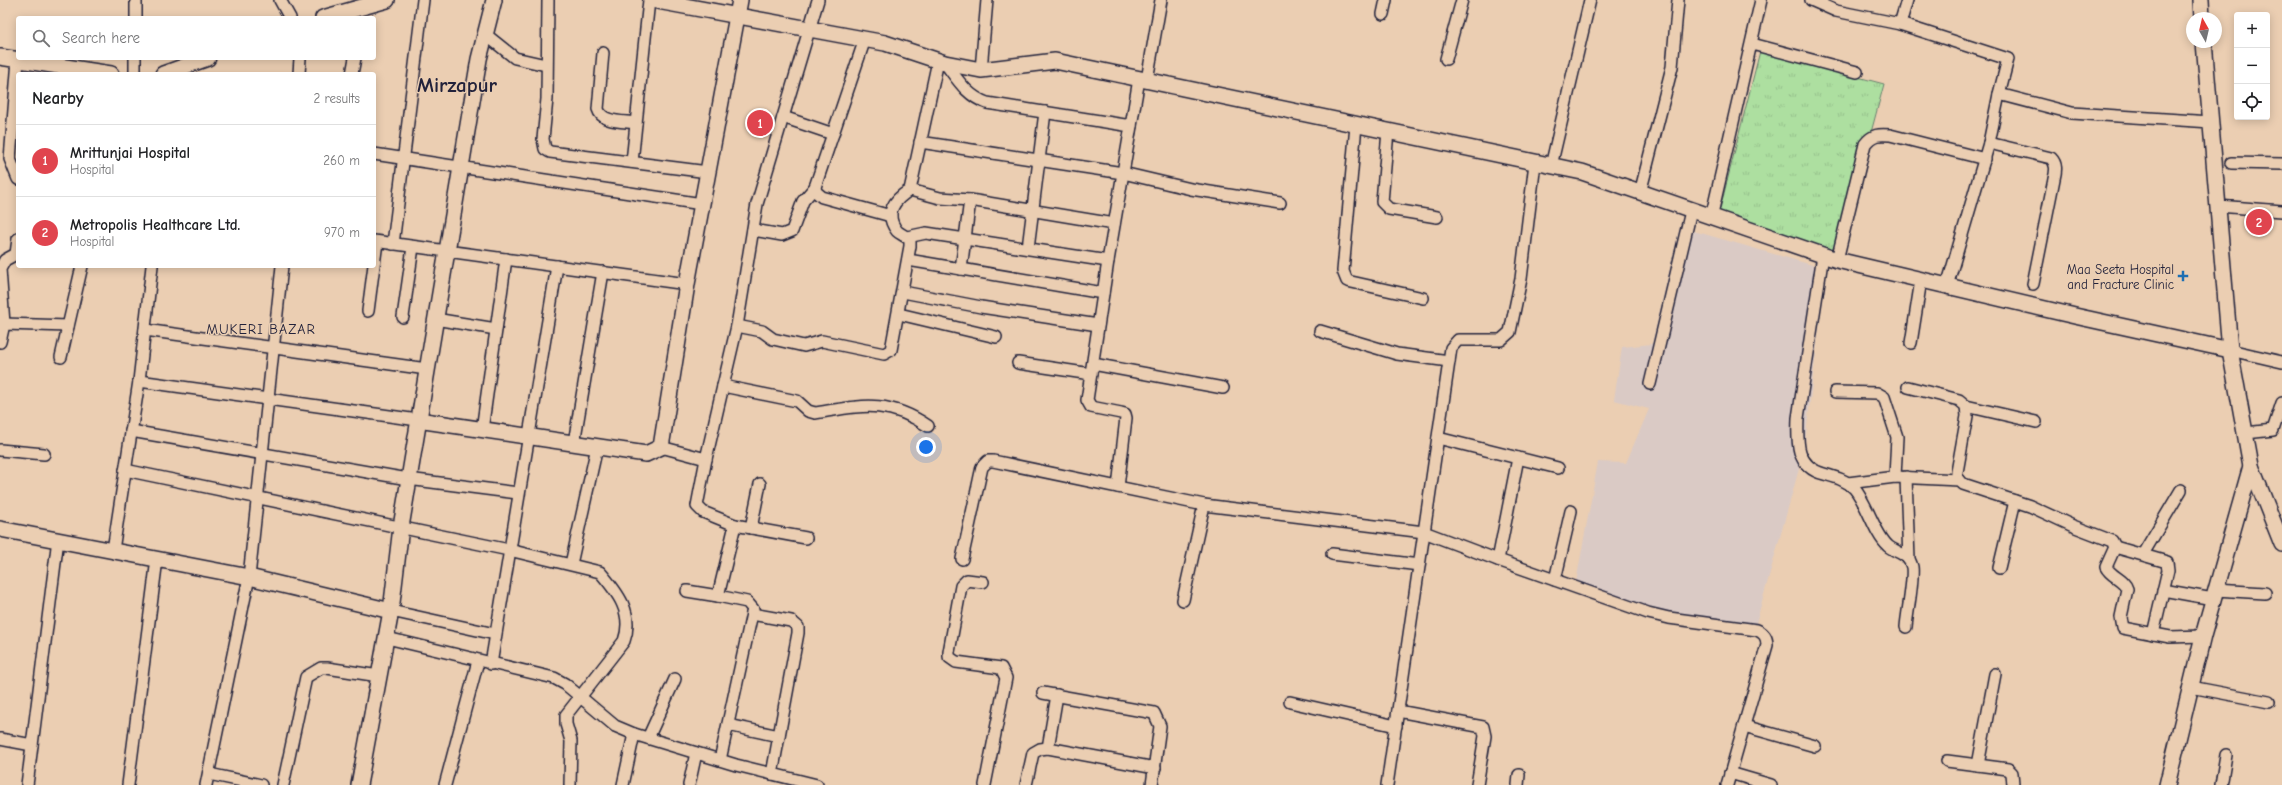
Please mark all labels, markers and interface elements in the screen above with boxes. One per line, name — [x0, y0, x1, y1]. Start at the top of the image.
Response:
north arrow — [2186, 12, 2222, 48]
map controls — [2234, 12, 2270, 120]
button: + — [2234, 12, 2270, 48]
search box — [16, 16, 376, 60]
icon: search — [30, 27, 52, 49]
text: Search here — [62, 29, 140, 47]
button: − — [2234, 48, 2270, 84]
district label: Mirzapur — [417, 73, 498, 97]
button: locate — [2234, 84, 2270, 120]
text: Nearby — [32, 89, 83, 108]
text: 2 results — [313, 91, 360, 106]
pin: 1 — [747, 108, 773, 138]
text: Mrittunjai Hospital — [70, 144, 190, 162]
text: 1 — [42, 153, 48, 168]
text: 260 m — [323, 153, 360, 168]
text: Hospital — [70, 162, 114, 177]
pin: 2 — [2246, 207, 2272, 237]
text: Metropolis Healthcare Ltd. — [70, 216, 240, 234]
text: 2 — [42, 225, 48, 240]
text: 970 m — [324, 225, 360, 240]
text: Hospital — [70, 234, 114, 249]
place label: Maa Seeta Hospital and Fracture Clinic — [2066, 262, 2174, 292]
marker: Maa Seeta Hospital and Fracture Clinic — [2177, 270, 2189, 282]
district label: MUKERI BAZAR — [206, 321, 316, 338]
your location — [916, 437, 936, 457]

